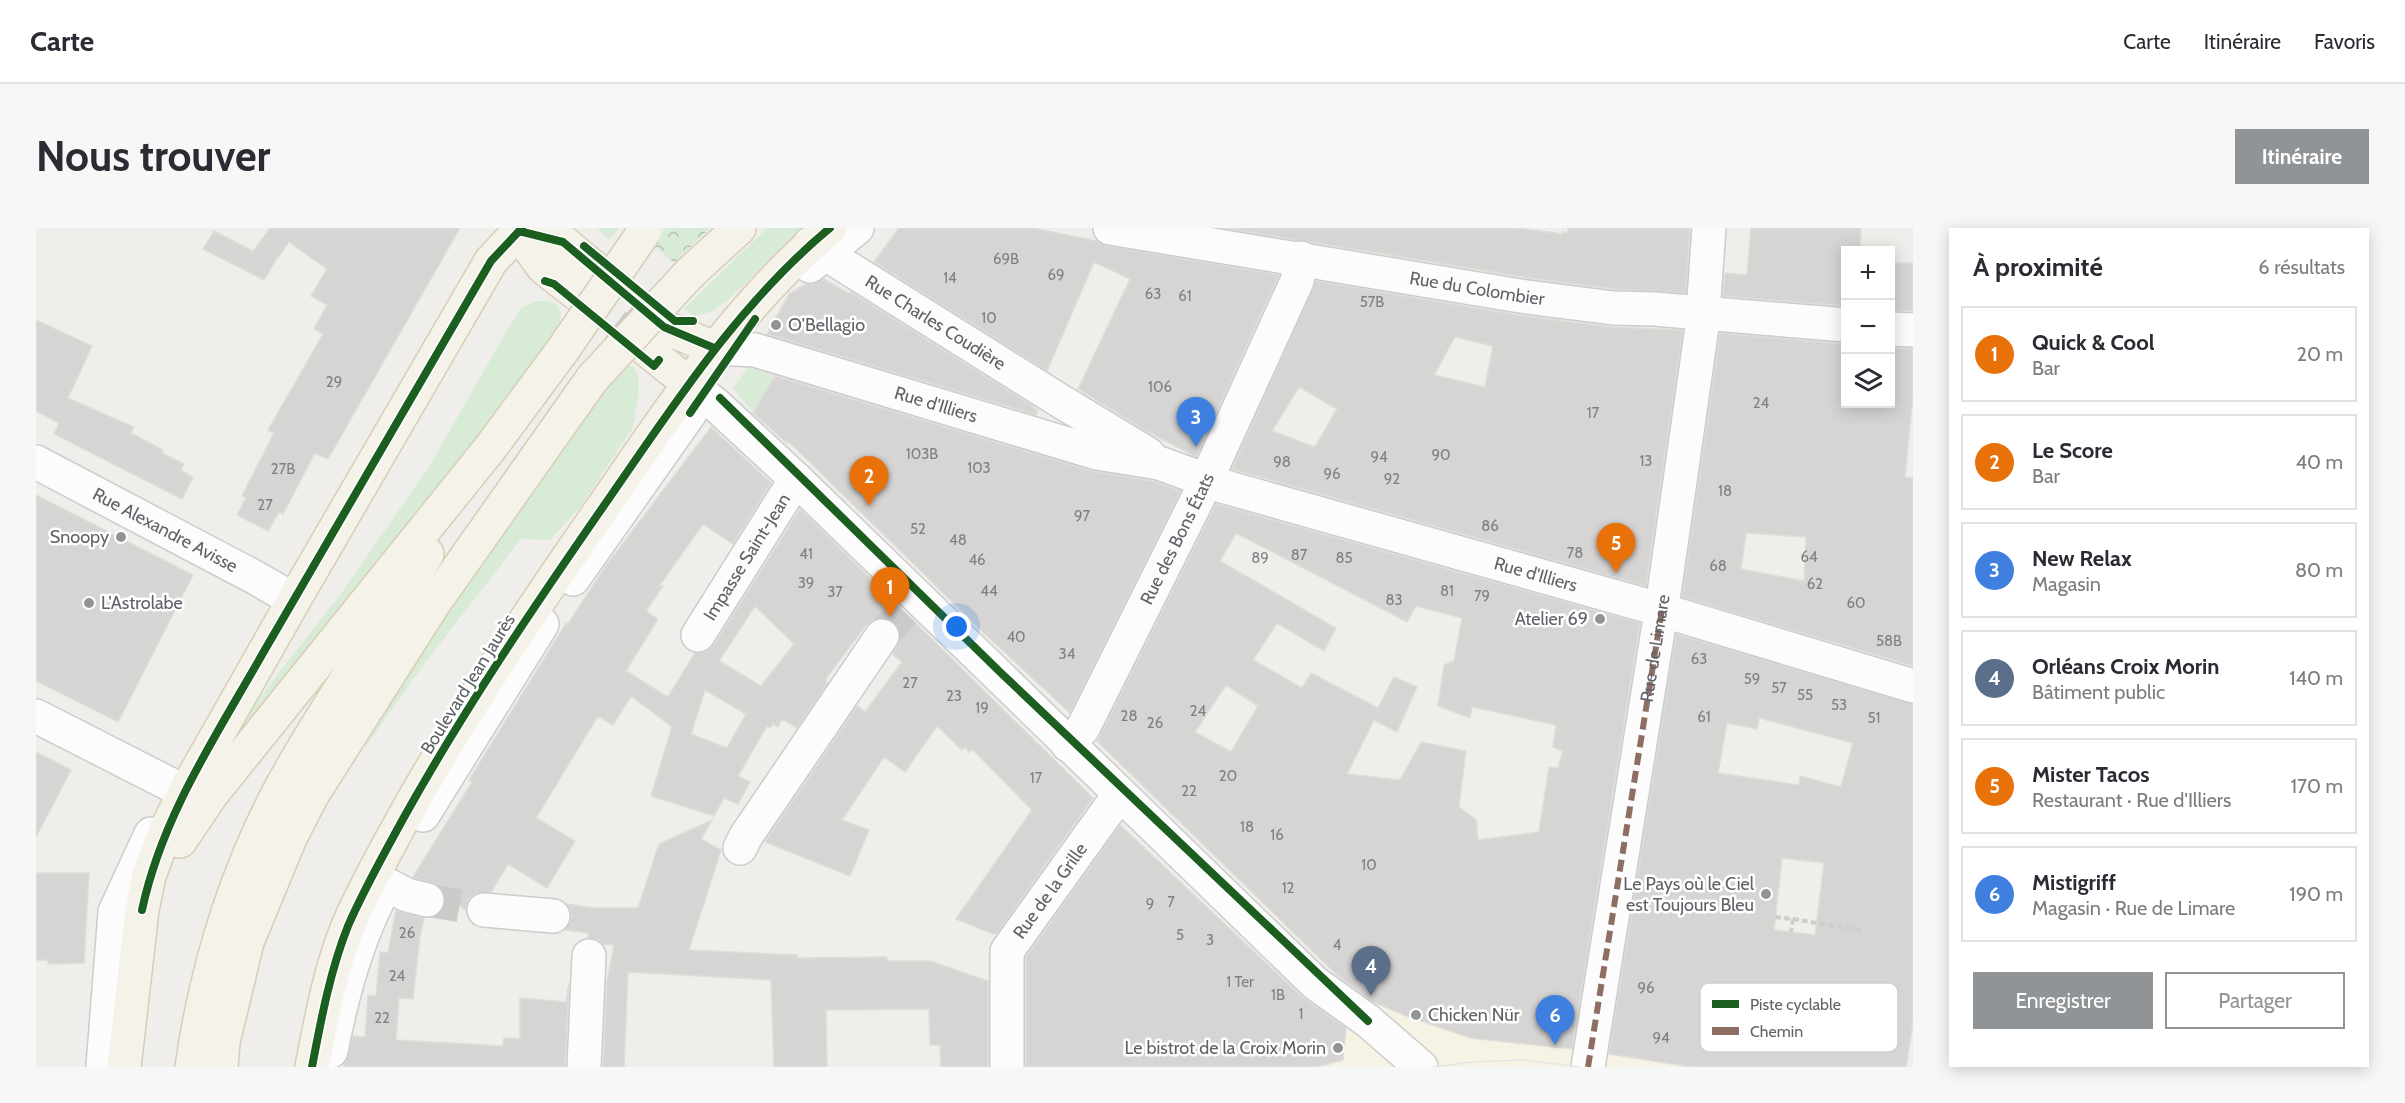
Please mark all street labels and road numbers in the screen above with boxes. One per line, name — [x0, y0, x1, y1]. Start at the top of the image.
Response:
street label: Rue du Colombier — [1408, 267, 1546, 310]
street label: Rue Charles Coudière — [861, 270, 1010, 375]
street label: Rue d'Illiers — [892, 382, 980, 427]
street label: Rue des Bons États — [1135, 470, 1219, 608]
street label: Rue Alexandre Avisse — [89, 483, 241, 577]
street label: Impasse Saint-Jean — [699, 489, 795, 625]
street label: Rue d'Illiers — [1492, 552, 1580, 597]
street label: Rue de Limare — [1636, 593, 1675, 704]
street label: Boulevard Jean Jaurès — [416, 610, 520, 758]
street label: Rue de la Grille — [1008, 839, 1092, 943]

